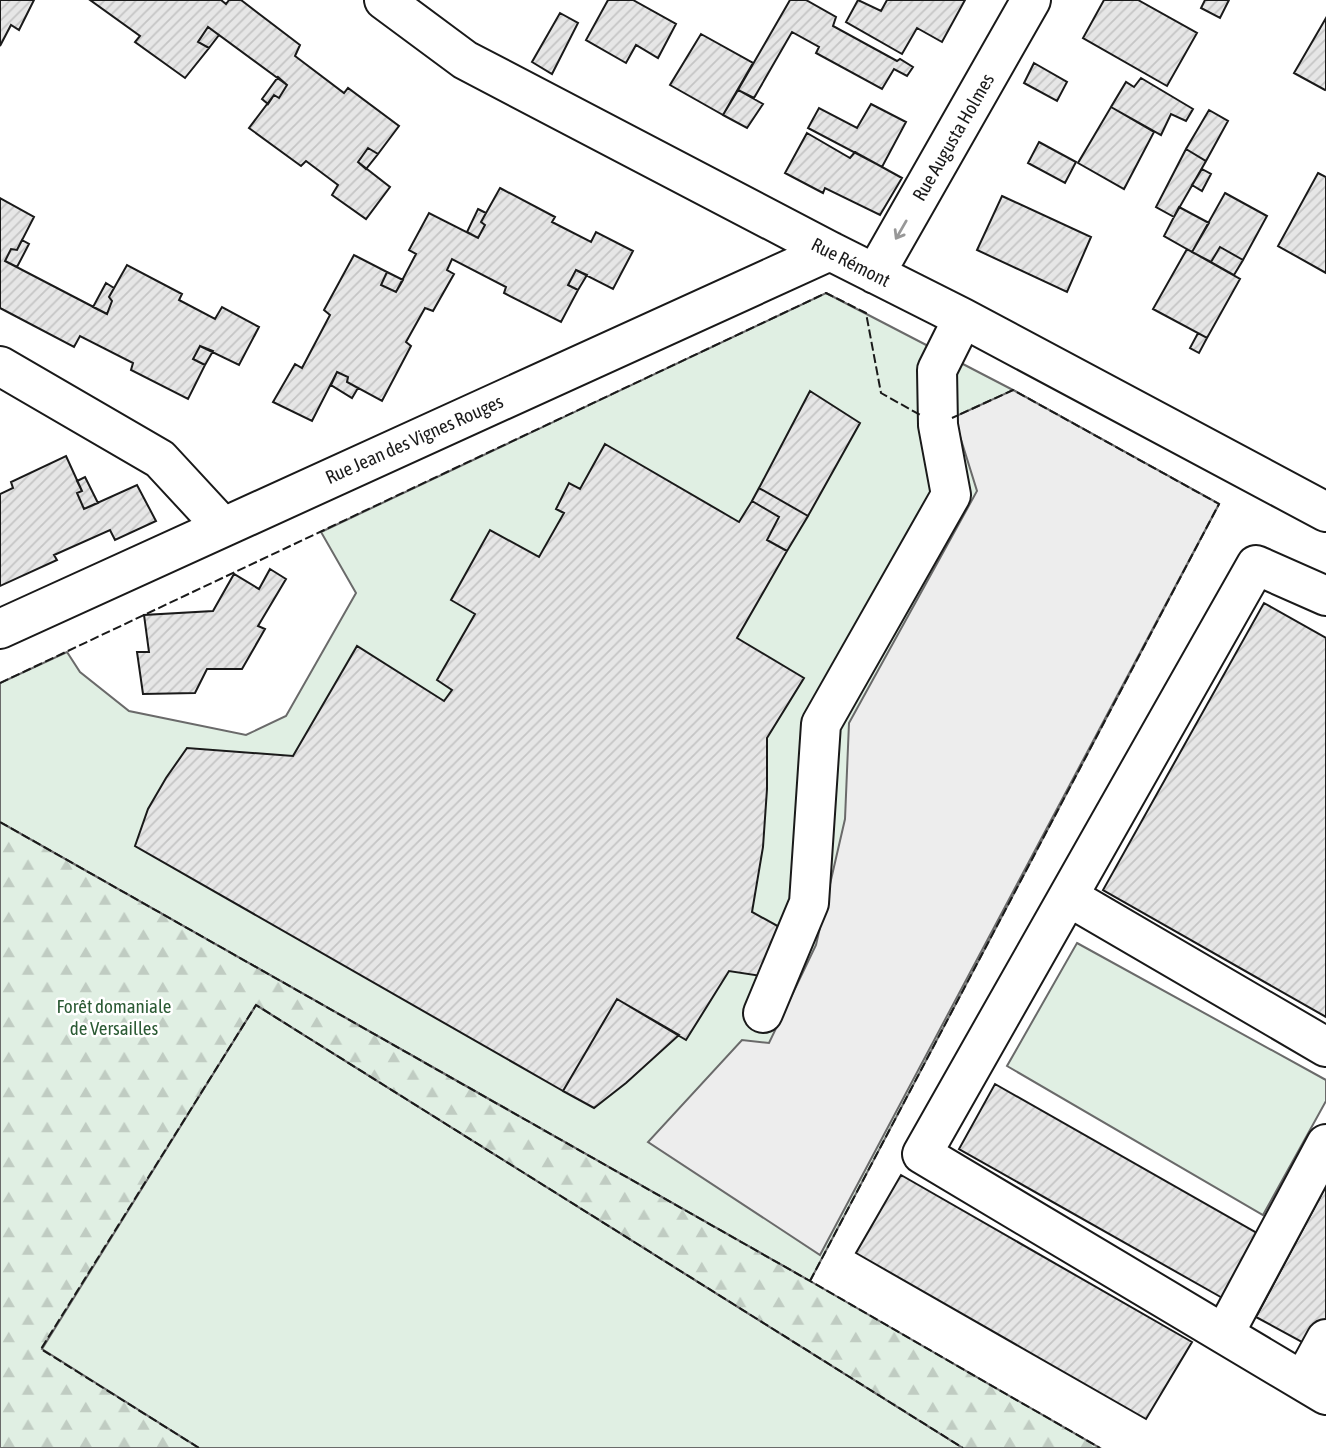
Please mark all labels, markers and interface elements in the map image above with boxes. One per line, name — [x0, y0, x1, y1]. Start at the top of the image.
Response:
street label: Rue Augusta Holmes — [908, 69, 999, 205]
one-way arrow — [894, 219, 907, 240]
street label: Rue Rémont — [808, 233, 894, 291]
street label: Rue Jean des Vignes Rouges — [322, 390, 506, 488]
park label: Forêt domaniale de Versailles — [57, 995, 171, 1039]

